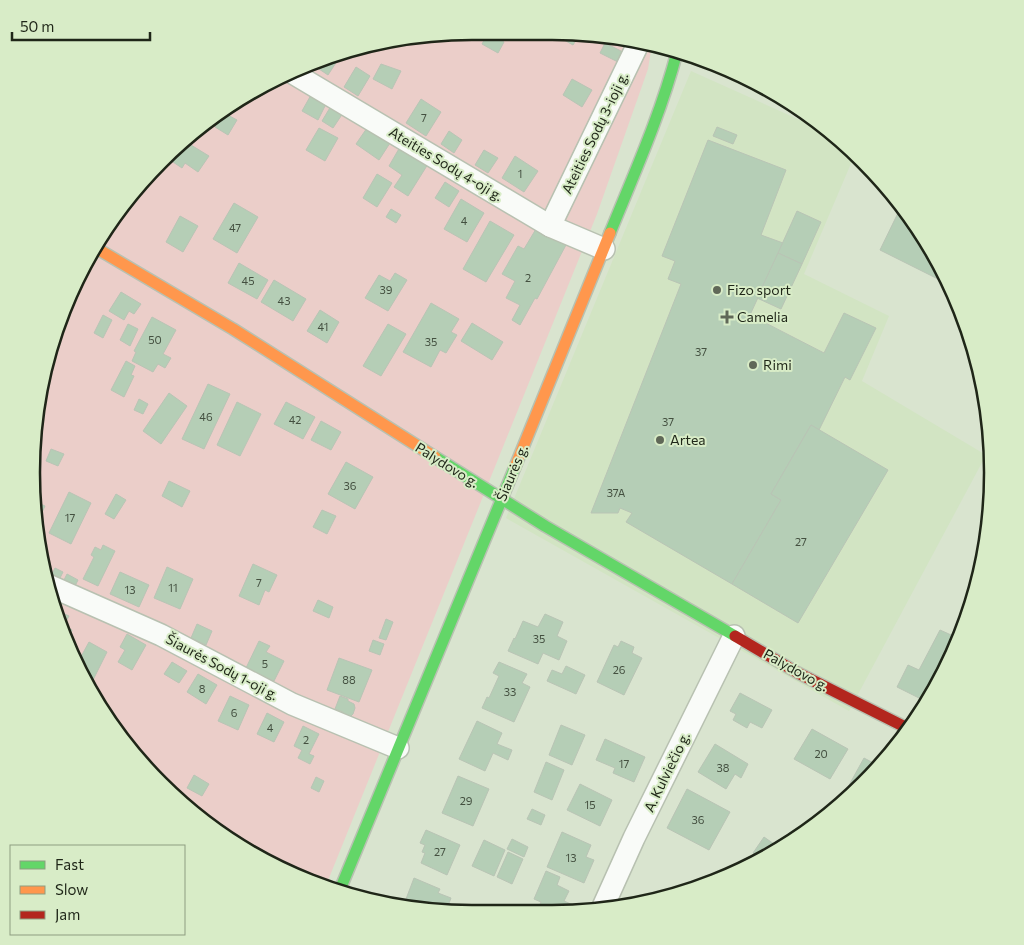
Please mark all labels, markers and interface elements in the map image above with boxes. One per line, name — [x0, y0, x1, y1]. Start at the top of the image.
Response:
scale bar — [12, 10, 150, 42]
text: 50 m — [20, 17, 54, 35]
street label: Ateities Sodų 3-ioji g. — [558, 69, 631, 196]
house number: 7 — [421, 111, 427, 124]
street label: Ateities Sodų 4-oji g. — [386, 123, 506, 204]
house number: 1 — [518, 167, 522, 180]
house number: 4 — [461, 214, 468, 227]
house number: 47 — [229, 221, 241, 234]
house number: 2 — [525, 271, 531, 284]
house number: 45 — [242, 274, 254, 287]
place label: Fizo sport — [727, 281, 791, 298]
house number: 39 — [380, 283, 393, 296]
marker: Fizo sport — [711, 284, 723, 296]
house number: 43 — [278, 294, 290, 307]
place label: Camelia — [737, 308, 788, 325]
marker: Camelia — [721, 311, 733, 323]
house number: 41 — [318, 320, 328, 333]
house number: 50 — [148, 333, 162, 346]
house number: 35 — [425, 335, 437, 348]
house number: 37 — [695, 345, 707, 358]
place label: Rimi — [763, 356, 792, 373]
marker: Rimi — [747, 359, 759, 371]
house number: 46 — [199, 410, 213, 423]
house number: 42 — [289, 413, 301, 426]
house number: 37 — [662, 415, 674, 428]
place label: Artea — [670, 431, 706, 448]
marker: Artea — [654, 434, 666, 446]
street label: Palydovo g. — [412, 438, 482, 491]
street label: Šiaurės g. — [492, 442, 531, 504]
house number: 36 — [344, 479, 357, 492]
house number: 37A — [607, 486, 626, 499]
house number: 17 — [65, 511, 75, 524]
house number: 27 — [795, 535, 807, 548]
house number: 7 — [256, 576, 262, 589]
house number: 11 — [168, 581, 178, 594]
house number: 13 — [125, 583, 135, 596]
street label: Šiaurės Sodų 1-oji g. — [163, 630, 281, 703]
house number: 35 — [533, 632, 545, 645]
street label: Palydovo g. — [761, 645, 832, 694]
house number: 5 — [262, 657, 268, 670]
house number: 26 — [613, 663, 626, 676]
house number: 88 — [342, 673, 356, 686]
house number: 8 — [199, 682, 206, 695]
house number: 33 — [504, 685, 516, 698]
house number: 6 — [231, 706, 238, 719]
house number: 4 — [267, 721, 274, 734]
street label: A. Kulviečio g. — [640, 729, 693, 815]
house number: 2 — [303, 733, 309, 746]
house number: 20 — [814, 747, 828, 760]
house number: 17 — [619, 757, 629, 770]
house number: 38 — [717, 761, 730, 774]
house number: 29 — [460, 794, 473, 807]
house number: 15 — [584, 798, 596, 811]
house number: 36 — [692, 813, 705, 826]
legend — [10, 845, 185, 935]
house number: 27 — [434, 845, 446, 858]
house number: 13 — [566, 851, 576, 864]
text: Fast — [55, 855, 84, 873]
text: Slow — [55, 880, 88, 898]
text: Jam — [55, 905, 80, 923]

